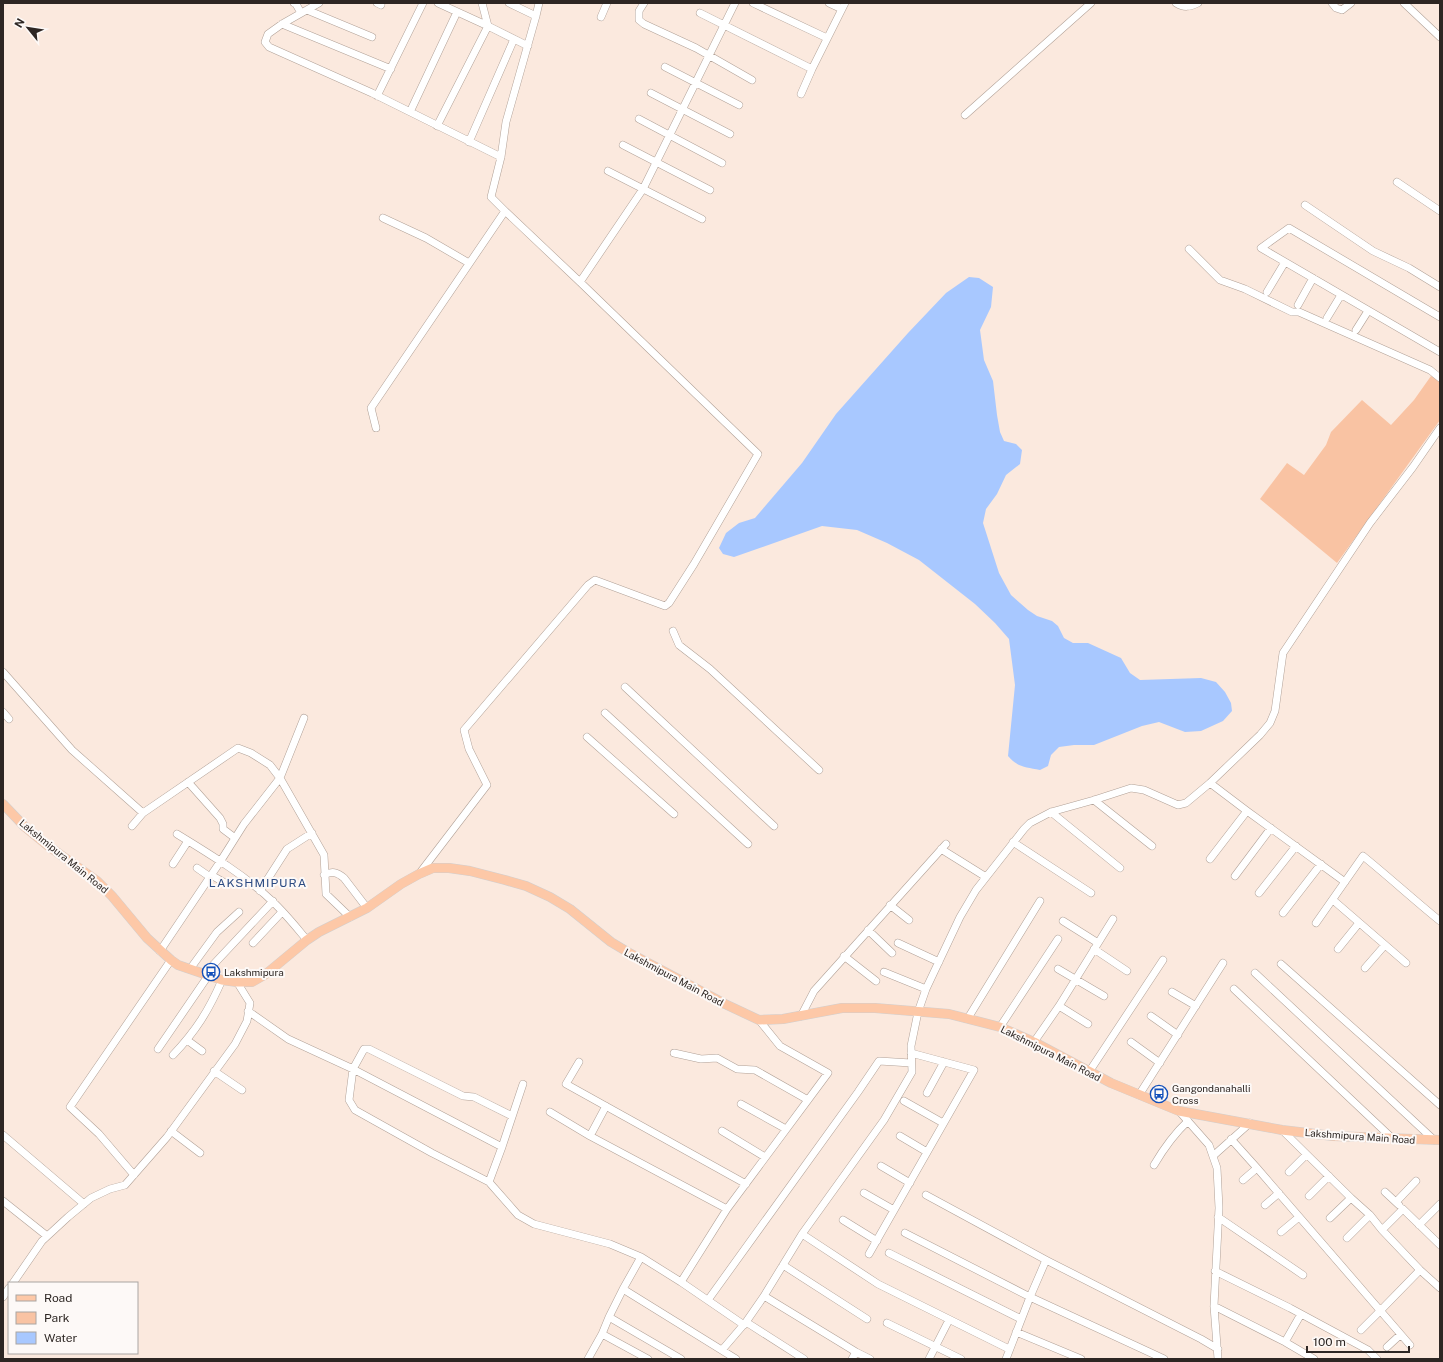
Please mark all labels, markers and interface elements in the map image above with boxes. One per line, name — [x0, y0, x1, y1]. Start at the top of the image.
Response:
north arrow — [8, 8, 48, 48]
text: N — [12, 16, 27, 30]
street label: Lakshmipura Main Road — [17, 816, 111, 896]
district label: LAKSHMIPURA — [209, 876, 307, 890]
street label: Lakshmipura Main Road — [622, 946, 726, 1008]
bus stop icon: Lakshmipura — [201, 962, 221, 982]
place label: Lakshmipura — [224, 966, 284, 978]
street label: Lakshmipura Main Road — [999, 1022, 1103, 1084]
place label: Gangondanahalli Cross — [1172, 1082, 1251, 1106]
bus stop icon: Gangondanahalli Cross — [1149, 1084, 1169, 1104]
street label: Lakshmipura Main Road — [1304, 1126, 1416, 1146]
legend — [8, 1282, 138, 1354]
text: Road — [44, 1291, 72, 1305]
text: Park — [44, 1311, 70, 1325]
scale bar — [1307, 1328, 1409, 1354]
text: Water — [44, 1331, 78, 1345]
text: 100 m — [1313, 1335, 1346, 1349]

